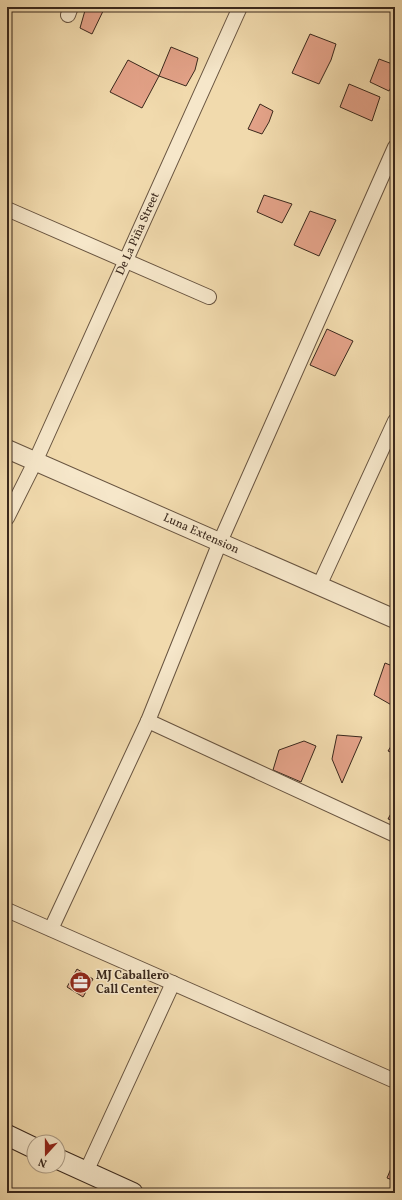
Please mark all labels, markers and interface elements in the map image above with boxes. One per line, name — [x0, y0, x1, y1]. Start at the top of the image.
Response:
street label: De La Piña Street — [112, 190, 164, 278]
street label: Luna Extension — [160, 510, 242, 558]
place label: MJ Caballero Call Center — [96, 968, 169, 998]
office icon: MJ Caballero Call Center — [68, 970, 94, 996]
north arrow — [26, 1134, 66, 1174]
text: N — [37, 1154, 49, 1170]

